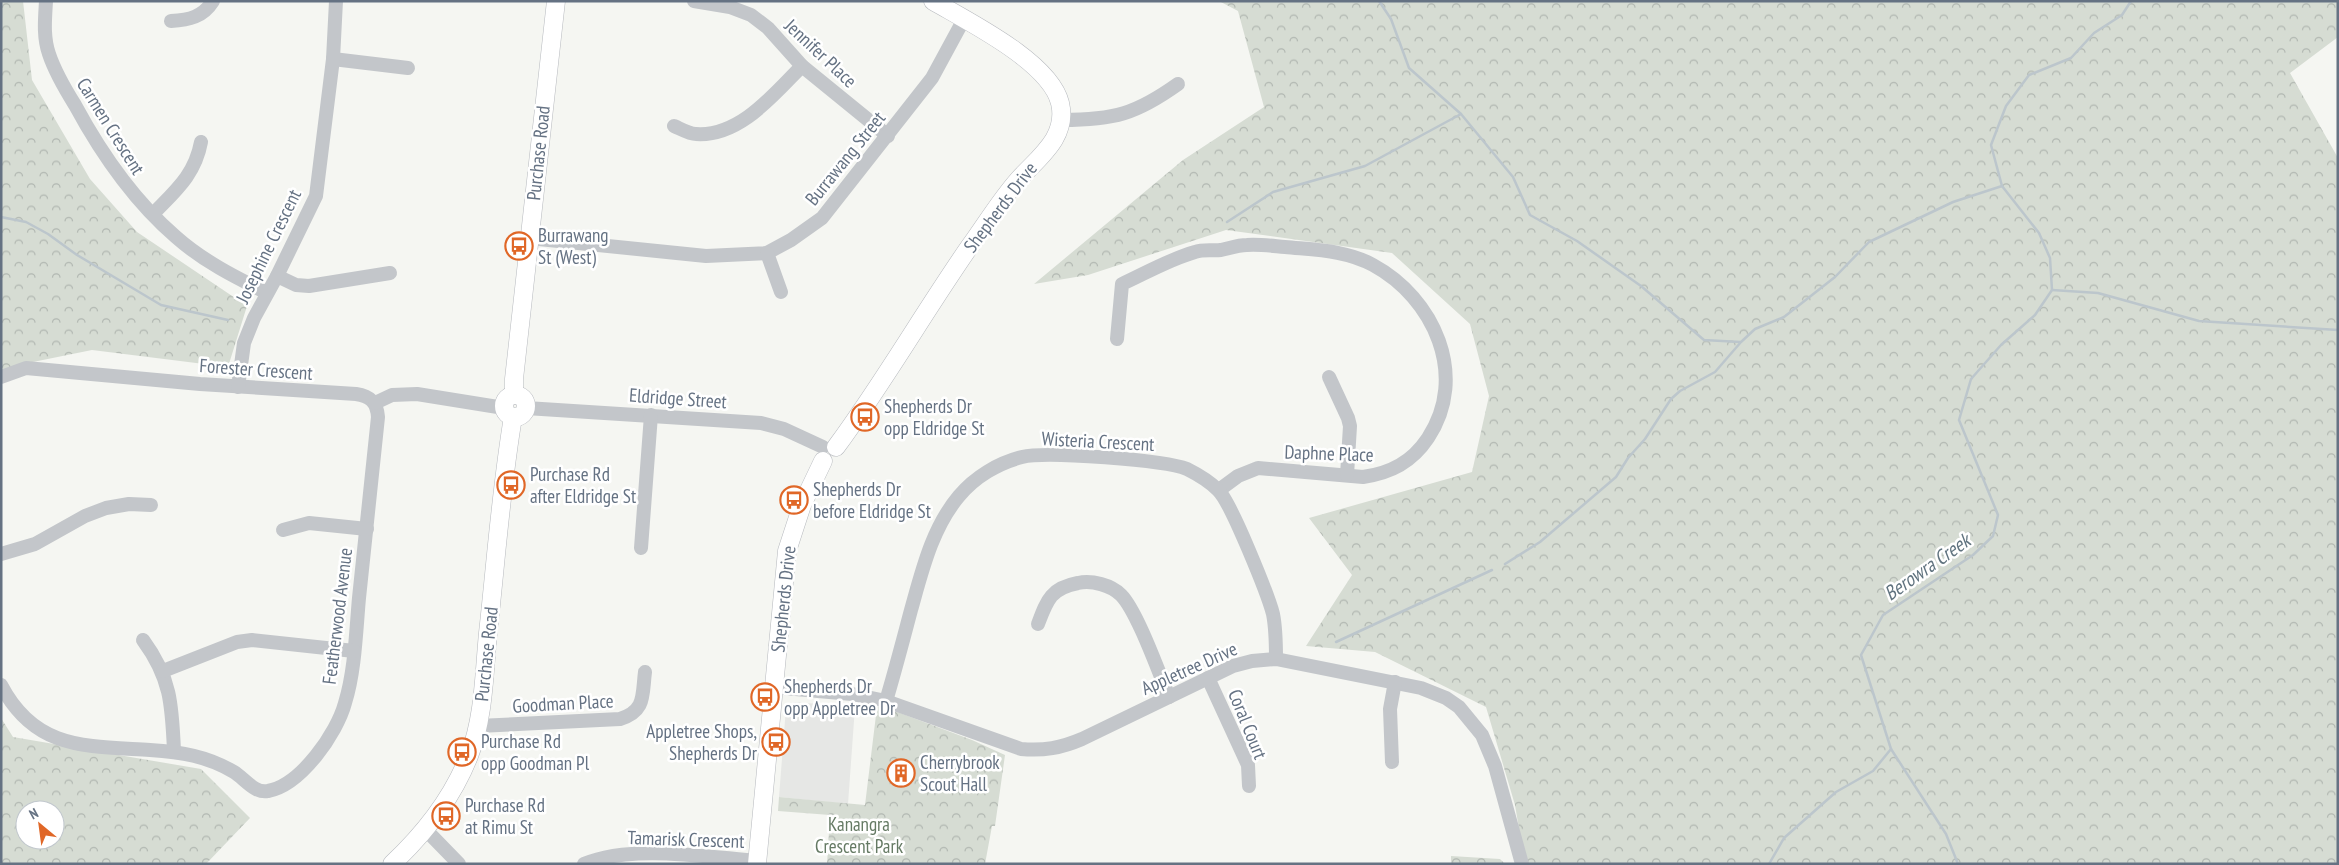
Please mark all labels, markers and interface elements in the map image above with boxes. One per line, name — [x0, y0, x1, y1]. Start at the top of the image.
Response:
street label: Jennifer Place — [779, 13, 862, 93]
street label: Carmen Crescent — [72, 73, 151, 179]
street label: Purchase Road — [521, 105, 555, 201]
street label: Burrawang Street — [800, 106, 891, 210]
street label: Shepherds Drive — [958, 157, 1042, 257]
street label: Josephine Crescent — [230, 184, 306, 308]
place label: Burrawang St (West) — [538, 223, 609, 269]
bus stop icon: Burrawang St (West) — [504, 231, 534, 261]
street label: Forester Crescent — [199, 353, 314, 385]
street label: Eldridge Street — [628, 383, 728, 413]
place label: Shepherds Dr opp Eldridge St — [884, 394, 985, 440]
bus stop icon: Shepherds Dr opp Eldridge St — [850, 402, 880, 432]
street label: Wisteria Crescent — [1041, 426, 1156, 456]
street label: Daphne Place — [1284, 439, 1374, 467]
place label: Purchase Rd after Eldridge St — [530, 462, 637, 508]
bus stop icon: Purchase Rd after Eldridge St — [496, 470, 526, 500]
place label: Shepherds Dr before Eldridge St — [813, 477, 932, 523]
bus stop icon: Shepherds Dr before Eldridge St — [779, 485, 809, 515]
water label: Berowra Creek — [1879, 526, 1977, 606]
street label: Shepherds Drive — [765, 544, 801, 654]
street label: Featherwood Avenue — [317, 546, 357, 686]
street label: Purchase Road — [469, 606, 503, 702]
street label: Appletree Drive — [1137, 636, 1241, 700]
place label: Shepherds Dr opp Appletree Dr — [784, 674, 896, 720]
bus stop icon: Shepherds Dr opp Appletree Dr — [750, 682, 780, 712]
street label: Coral Court — [1223, 686, 1273, 763]
street label: Goodman Place — [512, 688, 614, 718]
place label: Appletree Shops, Shepherds Dr — [646, 719, 758, 765]
bus stop icon: Appletree Shops, Shepherds Dr — [761, 727, 791, 757]
place label: Purchase Rd opp Goodman Pl — [481, 729, 590, 775]
bus stop icon: Purchase Rd opp Goodman Pl — [447, 737, 477, 767]
place label: Cherrybrook Scout Hall — [920, 750, 1000, 796]
building icon: Cherrybrook Scout Hall — [886, 758, 916, 788]
place label: Purchase Rd at Rimu St — [465, 793, 545, 839]
north arrow — [15, 800, 65, 850]
bus stop icon: Purchase Rd at Rimu St — [431, 801, 461, 831]
text: N — [26, 804, 41, 823]
park label: Kanangra Crescent Park — [815, 812, 904, 858]
street label: Tamarisk Crescent — [627, 825, 746, 853]

